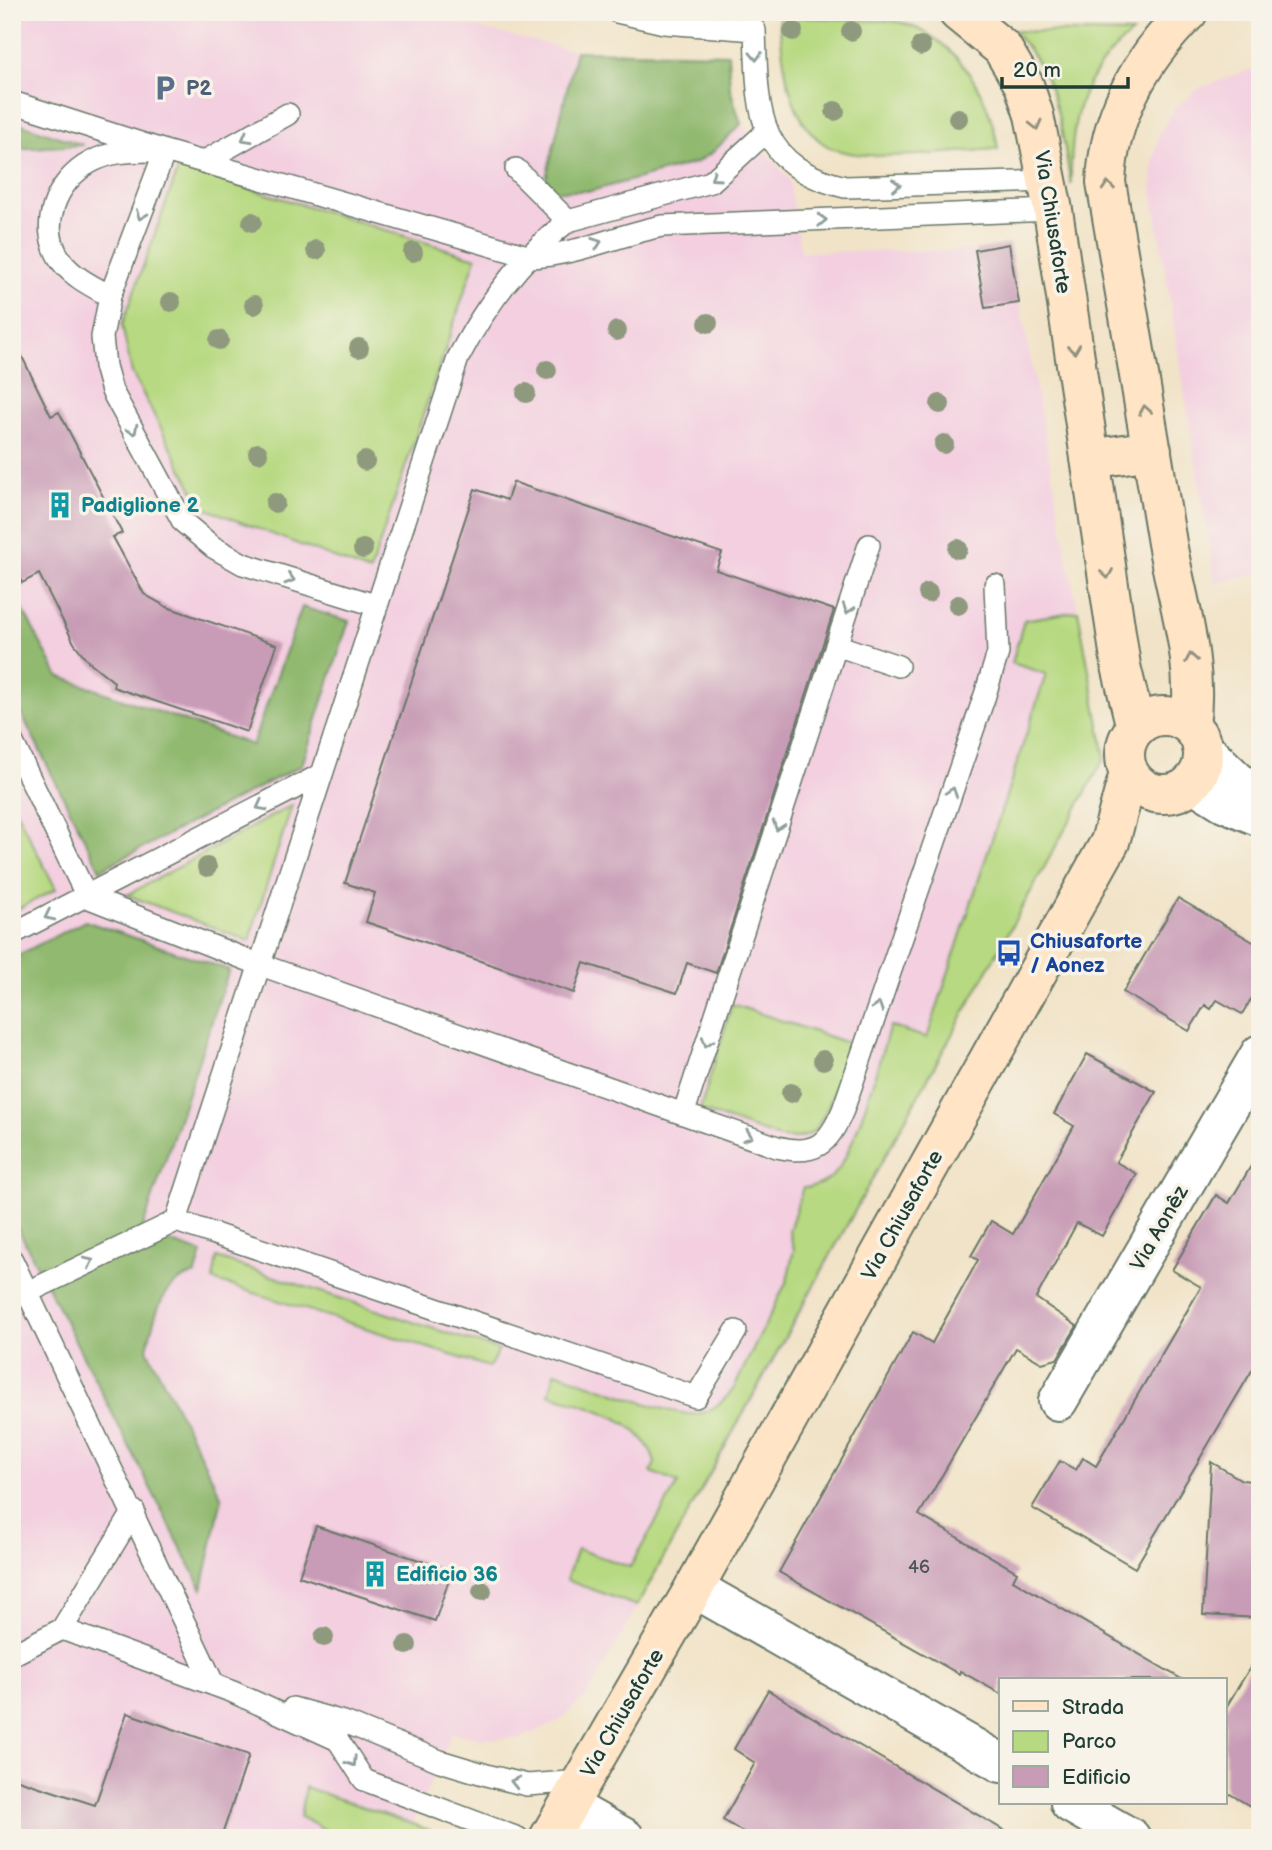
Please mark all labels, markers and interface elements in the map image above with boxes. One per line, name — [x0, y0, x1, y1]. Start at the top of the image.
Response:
scale bar — [1002, 46, 1128, 90]
one-way arrow — [749, 51, 764, 62]
text: 20 m — [1013, 58, 1061, 83]
parking icon: P2 — [150, 73, 180, 103]
place label: P2 — [186, 76, 212, 101]
one-way arrow — [1028, 119, 1042, 131]
one-way arrow — [240, 130, 253, 143]
street label: Via Chiusaforte — [1029, 149, 1076, 295]
one-way arrow — [710, 169, 723, 181]
one-way arrow — [891, 178, 902, 193]
one-way arrow — [1101, 180, 1116, 191]
one-way arrow — [135, 208, 149, 220]
one-way arrow — [816, 212, 827, 227]
one-way arrow — [590, 237, 602, 251]
one-way arrow — [1066, 343, 1081, 355]
one-way arrow — [1138, 404, 1153, 416]
one-way arrow — [124, 423, 138, 435]
building icon: Padiglione 2 — [45, 490, 75, 520]
place label: Padiglione 2 — [81, 493, 199, 518]
one-way arrow — [1100, 568, 1115, 580]
one-way arrow — [283, 570, 295, 585]
one-way arrow — [842, 603, 856, 615]
one-way arrow — [1184, 652, 1199, 664]
one-way arrow — [944, 786, 958, 798]
one-way arrow — [256, 798, 268, 811]
one-way arrow — [771, 820, 786, 832]
one-way arrow — [44, 907, 57, 921]
place label: Chiusaforte / Aonez — [1030, 929, 1142, 978]
bus stop icon: Chiusaforte / Aonez — [994, 938, 1024, 968]
one-way arrow — [870, 1001, 884, 1014]
one-way arrow — [701, 1036, 715, 1048]
one-way arrow — [741, 1128, 753, 1142]
street label: Via Chiusaforte — [856, 1146, 948, 1285]
street label: Via Aonêz — [1125, 1180, 1194, 1275]
one-way arrow — [82, 1257, 94, 1271]
house number: 46 — [908, 1557, 930, 1578]
building icon: Edificio 36 — [360, 1559, 390, 1589]
place label: Edificio 36 — [396, 1562, 498, 1587]
street label: Via Chiusaforte — [575, 1644, 669, 1782]
legend — [999, 1678, 1226, 1804]
text: Strada — [1062, 1695, 1124, 1720]
text: Parco — [1062, 1729, 1117, 1754]
one-way arrow — [344, 1754, 357, 1767]
text: Edificio — [1062, 1765, 1131, 1790]
one-way arrow — [509, 1775, 521, 1790]

